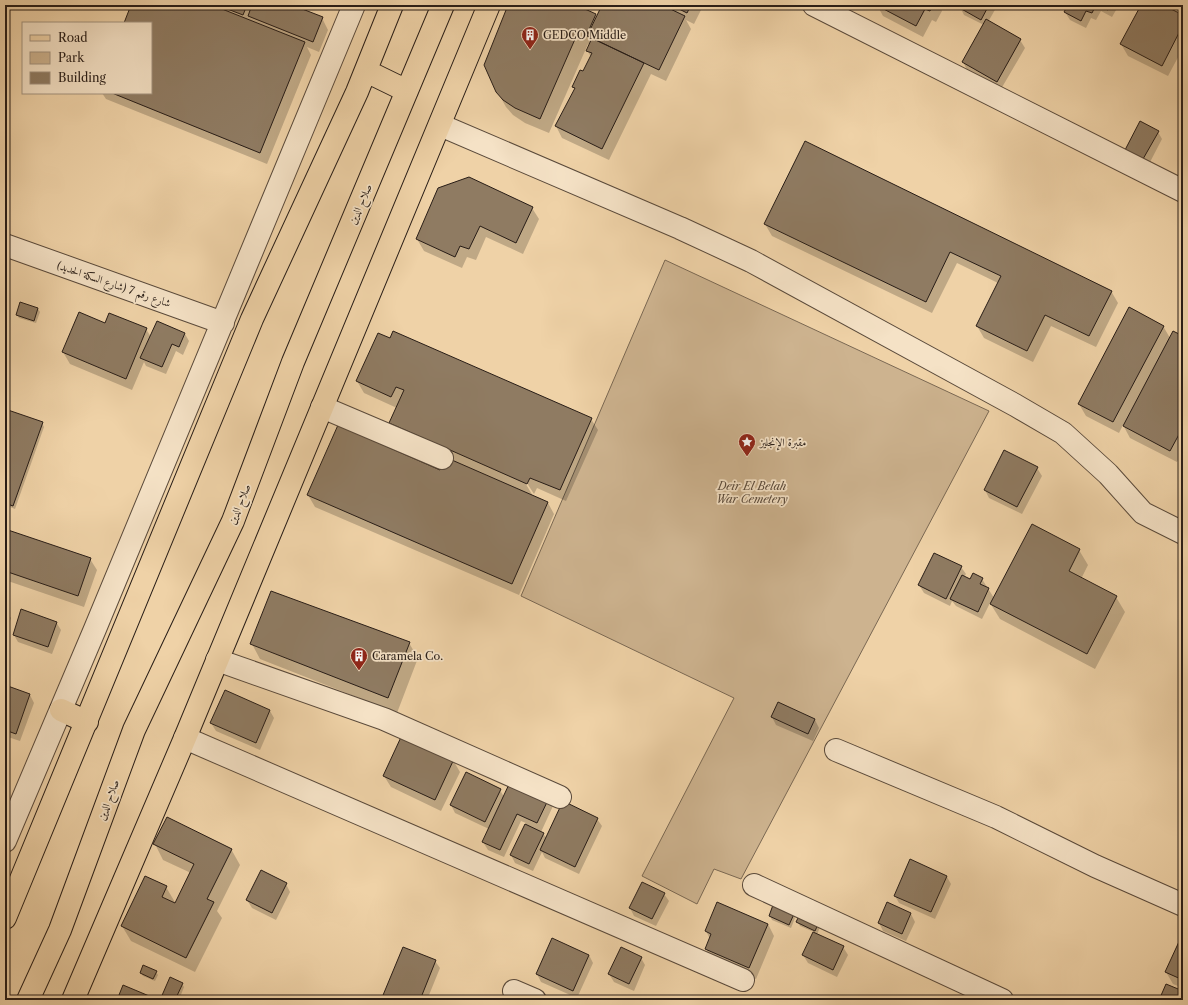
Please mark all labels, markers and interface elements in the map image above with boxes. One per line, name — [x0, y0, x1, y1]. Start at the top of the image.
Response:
legend — [22, 22, 152, 94]
building icon: GEDCO Middle — [520, 25, 540, 50]
place label: GEDCO Middle — [543, 28, 626, 42]
text: Road — [58, 30, 88, 45]
text: Park — [58, 50, 85, 65]
text: Building — [58, 70, 106, 85]
street label: صلاح الدين — [345, 181, 379, 228]
street label: شارع رقم 7 (شارع السكة الحديد) — [54, 258, 173, 314]
place icon: مقبرة الإنجليز — [737, 432, 757, 457]
place label: مقبرة الإنجليز — [759, 435, 806, 451]
park label: Deir El Belah War Cemetery — [716, 479, 788, 506]
street label: صلاح الدين — [225, 481, 257, 528]
building icon: Caramela Co. — [349, 646, 369, 671]
place label: Caramela Co. — [372, 649, 443, 663]
street label: صلاح الدين — [94, 777, 126, 824]

